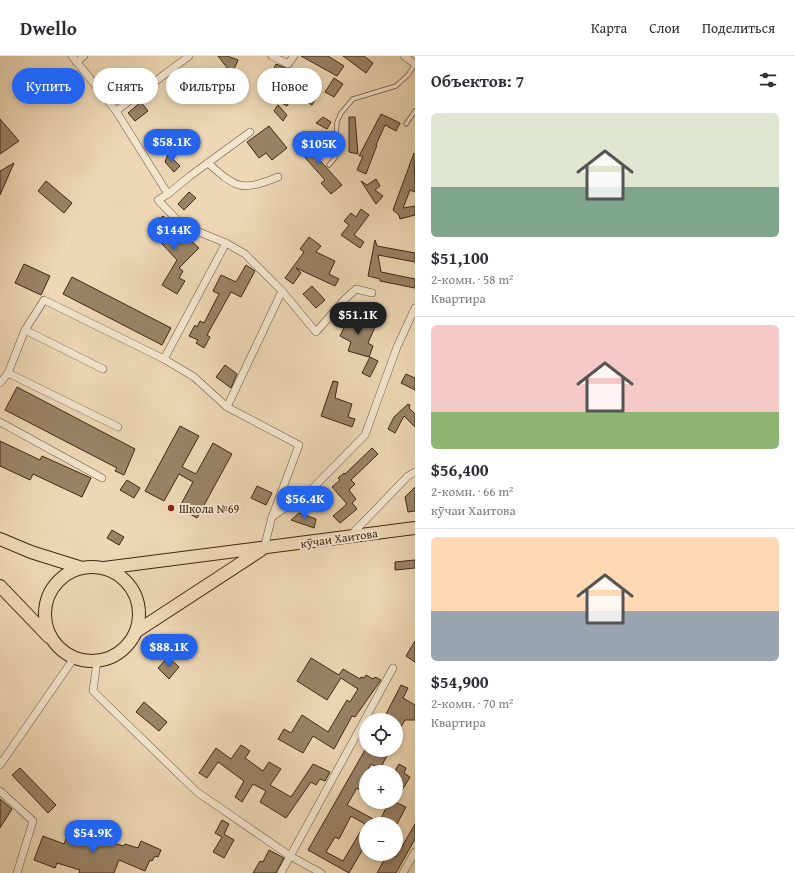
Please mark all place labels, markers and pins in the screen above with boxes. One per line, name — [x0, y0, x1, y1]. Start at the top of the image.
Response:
pin: $58.1K — [139, 129, 205, 163]
pin: $105K — [291, 131, 347, 165]
pin: $144K — [146, 217, 202, 251]
pin: $51.1K — [325, 302, 391, 336]
pin: $56.4K — [272, 486, 338, 520]
place label: Школа №69 — [179, 500, 240, 517]
marker: Школа №69 — [166, 503, 176, 513]
pin: $88.1K — [136, 634, 202, 668]
pin: $54.9K — [60, 820, 126, 854]

